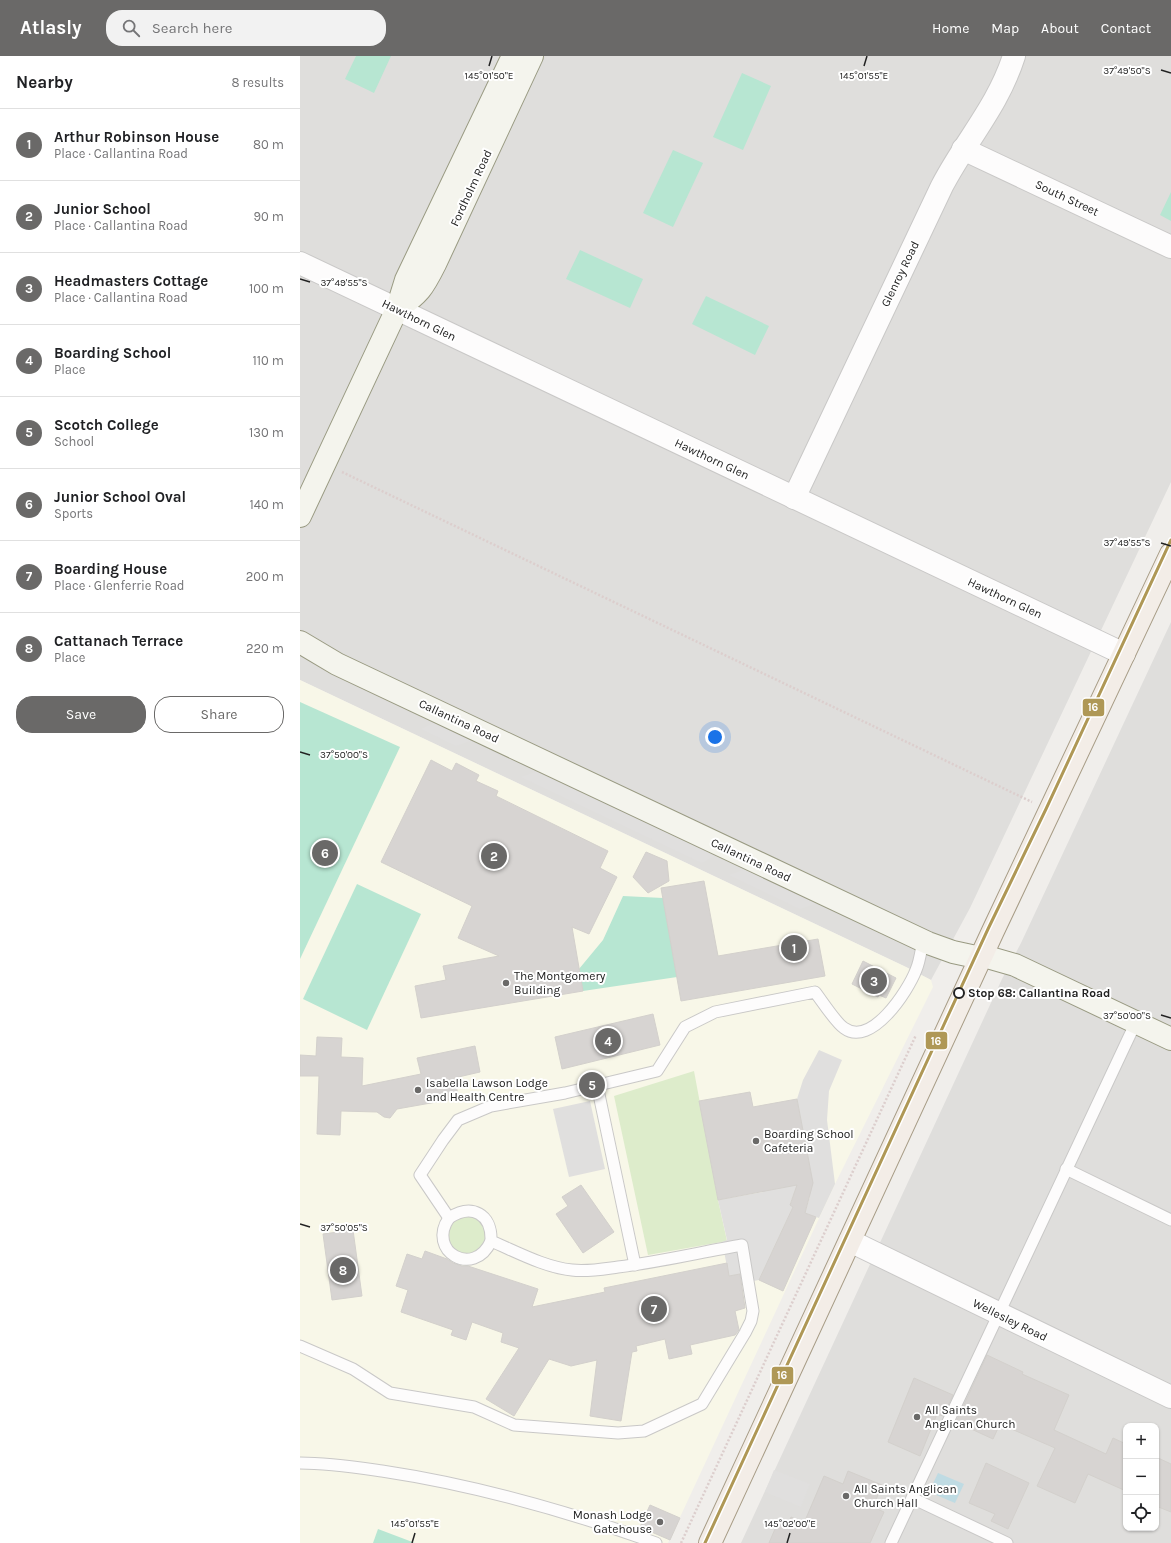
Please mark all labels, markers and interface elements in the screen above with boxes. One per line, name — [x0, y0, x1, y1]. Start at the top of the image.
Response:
search box — [106, 10, 386, 46]
text: Atlasly — [20, 17, 82, 39]
icon: search — [120, 17, 142, 39]
text: Search here — [152, 19, 232, 37]
text: Home — [932, 20, 969, 37]
text: Map — [991, 20, 1019, 37]
text: About — [1041, 20, 1079, 37]
text: Contact — [1101, 20, 1151, 37]
text: 37°49'50"S — [1103, 65, 1151, 77]
text: 145°01'50"E — [465, 70, 513, 82]
text: 145°01'55"E — [840, 70, 888, 82]
text: Nearby — [16, 72, 73, 92]
text: 8 results — [231, 75, 284, 90]
text: Arthur Robinson House — [54, 128, 219, 146]
text: 1 — [27, 137, 31, 152]
text: 80 m — [253, 137, 284, 152]
text: Place · Callantina Road — [54, 146, 188, 161]
street label: Fordholm Road — [447, 148, 495, 228]
street label: South Street — [1033, 177, 1101, 219]
text: Junior School — [54, 200, 151, 218]
text: 2 — [25, 209, 33, 224]
text: 90 m — [253, 209, 284, 224]
text: Place · Callantina Road — [54, 218, 188, 233]
street label: Glenroy Road — [878, 239, 922, 309]
text: Headmasters Cottage — [54, 272, 208, 290]
text: 37°49'55"S — [320, 277, 368, 289]
text: 3 — [25, 281, 33, 296]
text: 100 m — [249, 281, 284, 296]
text: Place · Callantina Road — [54, 290, 188, 305]
street label: Hawthorn Glen — [380, 296, 458, 344]
text: Boarding School — [54, 344, 171, 362]
text: 4 — [25, 353, 33, 368]
text: 110 m — [252, 353, 284, 368]
text: Place — [54, 362, 85, 377]
text: Scotch College — [54, 416, 159, 434]
text: 5 — [25, 425, 33, 440]
text: 130 m — [249, 425, 284, 440]
text: School — [54, 434, 94, 449]
street label: Hawthorn Glen — [673, 436, 751, 482]
text: Junior School Oval — [54, 488, 186, 506]
text: 6 — [25, 497, 33, 512]
text: 140 m — [249, 497, 284, 512]
text: Sports — [54, 506, 93, 521]
text: 37°49'55"S — [1103, 537, 1151, 549]
text: Boarding House — [54, 560, 167, 578]
text: 7 — [26, 569, 32, 584]
text: 200 m — [246, 569, 284, 584]
street label: Hawthorn Glen — [966, 575, 1044, 621]
text: Place · Glenferrie Road — [54, 578, 185, 593]
text: Cattanach Terrace — [54, 632, 183, 650]
text: 8 — [25, 641, 33, 656]
text: 220 m — [246, 641, 284, 656]
text: Place — [54, 650, 85, 665]
button: Save — [16, 696, 146, 733]
button: Share — [154, 696, 284, 733]
street label: Callantina Road — [417, 696, 501, 746]
line badge: 16 — [1082, 698, 1105, 717]
text: 16 — [1088, 701, 1099, 714]
your location — [705, 727, 725, 747]
text: 37°50'00"S — [320, 749, 368, 761]
street label: Callantina Road — [709, 835, 793, 885]
pin: 6 — [312, 838, 338, 868]
pin: 2 — [481, 841, 507, 871]
pin: 1 — [781, 933, 807, 963]
pin: 3 — [861, 966, 887, 996]
place label: The Montgomery Building — [514, 969, 606, 997]
marker: The Montgomery Building — [501, 978, 511, 988]
place label: Stop 68: Callantina Road — [968, 986, 1110, 1000]
marker: Stop 68: Callantina Road — [953, 987, 965, 999]
text: 37°50'00"S — [1103, 1010, 1151, 1022]
pin: 4 — [595, 1026, 621, 1056]
line badge: 16 — [925, 1031, 948, 1050]
text: 16 — [931, 1035, 942, 1048]
pin: 5 — [579, 1070, 605, 1100]
place label: Isabella Lawson Lodge and Health Centre — [426, 1076, 548, 1104]
marker: Isabella Lawson Lodge and Health Centre — [413, 1085, 423, 1095]
place label: Boarding School Cafeteria — [764, 1127, 854, 1155]
marker: Boarding School Cafeteria — [751, 1136, 761, 1146]
text: 37°50'05"S — [320, 1222, 368, 1234]
pin: 8 — [330, 1255, 356, 1285]
pin: 7 — [641, 1294, 667, 1324]
street label: Wellesley Road — [970, 1296, 1050, 1344]
line badge: 16 — [771, 1366, 794, 1385]
text: 16 — [777, 1369, 788, 1382]
place label: All Saints Anglican Church — [925, 1403, 1015, 1431]
marker: All Saints Anglican Church — [912, 1412, 922, 1422]
map controls — [1123, 1423, 1159, 1531]
button: + — [1123, 1423, 1159, 1459]
button: − — [1123, 1459, 1159, 1495]
place label: All Saints Anglican Church Hall — [854, 1482, 957, 1510]
marker: All Saints Anglican Church Hall — [841, 1491, 851, 1501]
button: locate — [1123, 1495, 1159, 1531]
place label: Monash Lodge Gatehouse — [573, 1508, 652, 1536]
marker: Monash Lodge Gatehouse — [655, 1517, 665, 1527]
text: 145°01'55"E — [391, 1518, 439, 1530]
text: 145°02'00"E — [764, 1518, 816, 1530]

